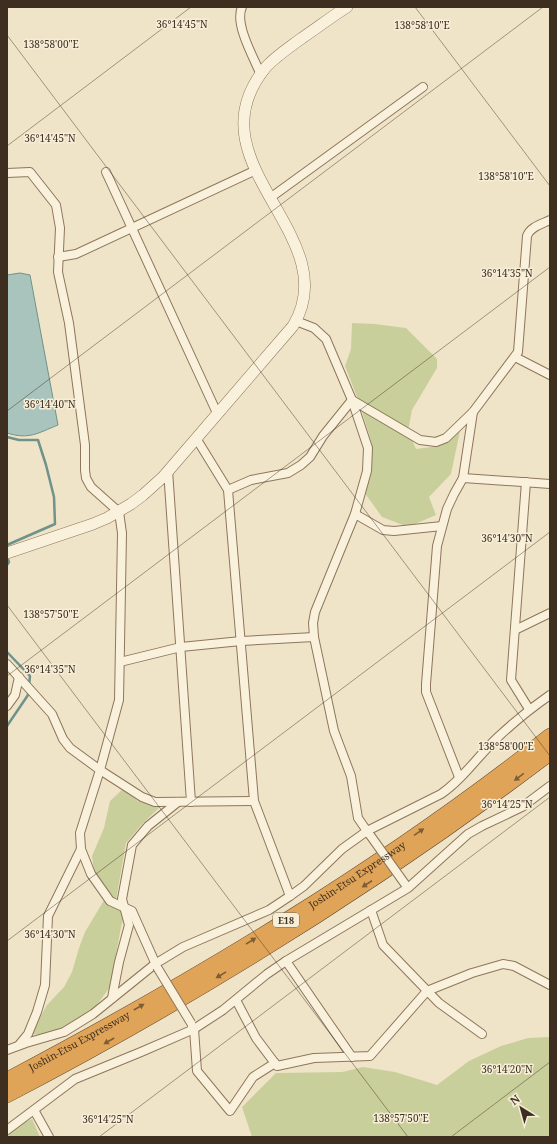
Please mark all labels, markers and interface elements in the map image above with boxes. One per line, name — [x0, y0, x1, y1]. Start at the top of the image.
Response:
text: 36°14'45"N — [156, 17, 208, 31]
text: 138°58'10"E — [394, 18, 450, 32]
text: 138°58'00"E — [23, 37, 79, 51]
text: 36°14'45"N — [24, 131, 76, 145]
text: 138°58'10"E — [478, 169, 534, 183]
text: 36°14'35"N — [481, 266, 533, 280]
text: 36°14'40"N — [24, 397, 76, 411]
text: 36°14'30"N — [481, 531, 533, 545]
text: 138°57'50"E — [23, 607, 79, 621]
text: 36°14'35"N — [24, 662, 76, 676]
text: 138°58'00"E — [478, 739, 534, 753]
one-way arrow — [513, 773, 524, 781]
text: 36°14'25"N — [481, 797, 533, 811]
one-way arrow — [414, 828, 424, 836]
street label: Joshin-Etsu Expressway — [305, 837, 408, 912]
one-way arrow — [361, 880, 372, 887]
road number: E18 — [273, 913, 299, 927]
text: 36°14'30"N — [24, 927, 76, 941]
one-way arrow — [245, 938, 257, 945]
one-way arrow — [215, 972, 227, 979]
one-way arrow — [133, 1004, 145, 1011]
street label: Joshin-Etsu Expressway — [25, 1007, 132, 1075]
one-way arrow — [103, 1037, 115, 1044]
text: 36°14'20"N — [481, 1062, 533, 1076]
north arrow — [501, 1088, 541, 1128]
text: N — [507, 1091, 523, 1108]
text: 138°57'50"E — [373, 1111, 429, 1125]
text: 36°14'25"N — [82, 1112, 134, 1126]

